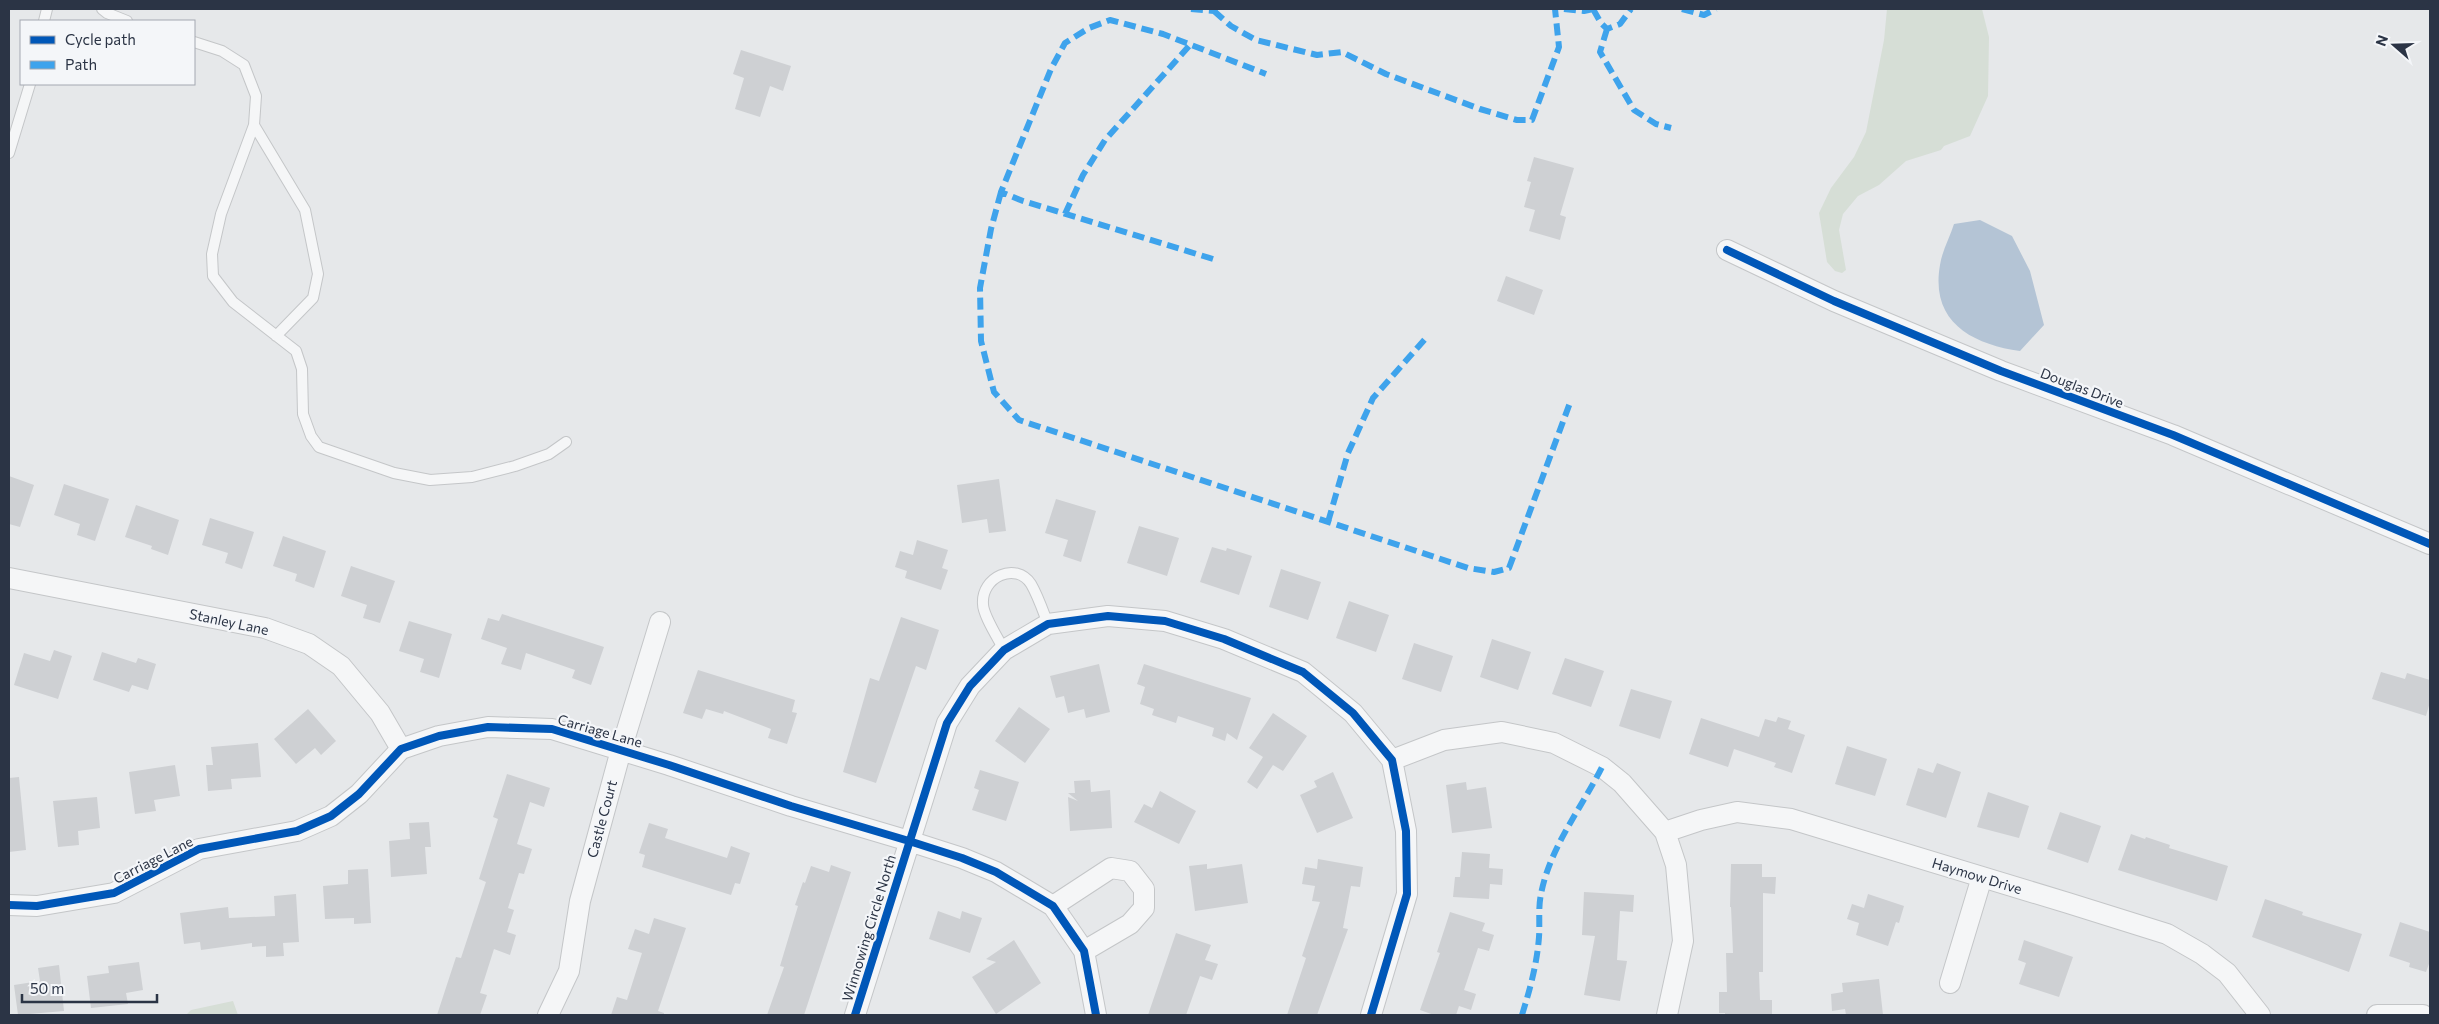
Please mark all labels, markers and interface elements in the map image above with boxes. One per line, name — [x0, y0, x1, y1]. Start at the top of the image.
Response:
legend — [20, 20, 195, 85]
north arrow — [2369, 20, 2419, 70]
text: Cycle path — [65, 30, 136, 48]
text: N — [2372, 33, 2391, 48]
text: Path — [65, 55, 97, 73]
street label: Douglas Drive — [2038, 364, 2126, 411]
street label: Stanley Lane — [188, 605, 270, 638]
street label: Carriage Lane — [556, 710, 644, 751]
street label: Castle Court — [583, 778, 620, 860]
street label: Carriage Lane — [110, 832, 196, 887]
street label: Winnowing Circle North — [838, 852, 899, 1003]
street label: Haymow Drive — [1930, 854, 2024, 897]
scale bar — [22, 972, 158, 1004]
text: 50 m — [30, 979, 64, 997]

